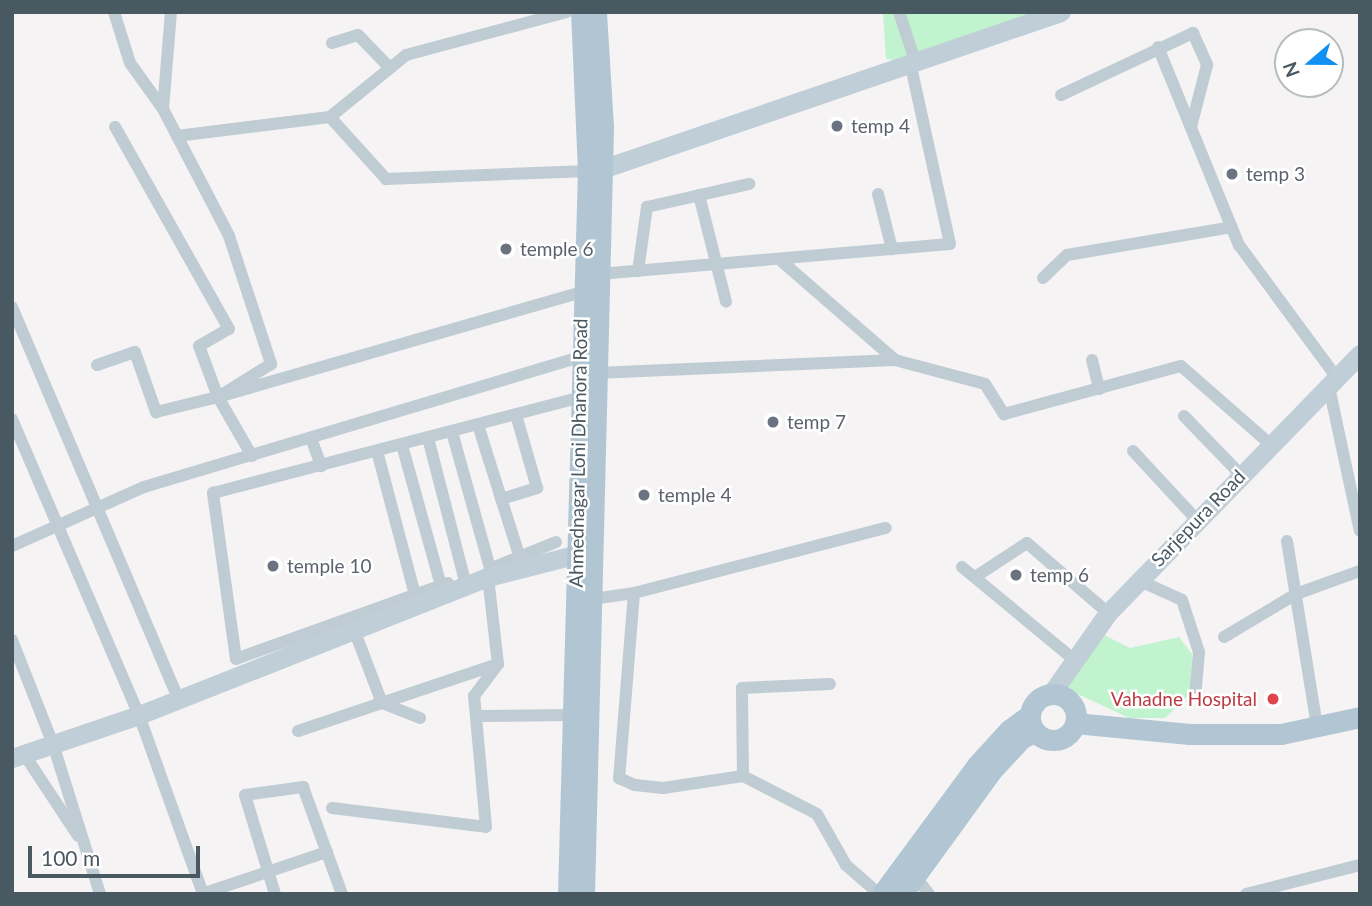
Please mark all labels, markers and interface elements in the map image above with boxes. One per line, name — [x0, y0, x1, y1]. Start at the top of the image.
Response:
north arrow — [1274, 28, 1344, 98]
text: N — [1277, 59, 1304, 80]
place label: temp 4 — [851, 115, 910, 137]
marker: temp 4 — [829, 118, 845, 134]
place label: temp 3 — [1246, 163, 1305, 185]
marker: temp 3 — [1224, 166, 1240, 182]
place label: temple 6 — [520, 238, 593, 260]
marker: temple 6 — [498, 241, 514, 257]
street label: Ahmednagar Loni Dhanora Road — [564, 318, 592, 588]
place label: temp 7 — [787, 411, 846, 433]
marker: temp 7 — [765, 414, 781, 430]
street label: Sarjepura Road — [1146, 465, 1250, 571]
place label: temple 4 — [658, 484, 731, 506]
marker: temple 4 — [636, 487, 652, 503]
place label: temple 10 — [287, 555, 371, 577]
marker: temple 10 — [265, 558, 281, 574]
place label: temp 6 — [1030, 564, 1089, 586]
marker: temp 6 — [1008, 567, 1024, 583]
place label: Vahadne Hospital — [1111, 688, 1257, 710]
marker: Vahadne Hospital — [1263, 689, 1283, 709]
scale bar — [32, 832, 203, 876]
text: 100 m — [41, 845, 100, 870]

